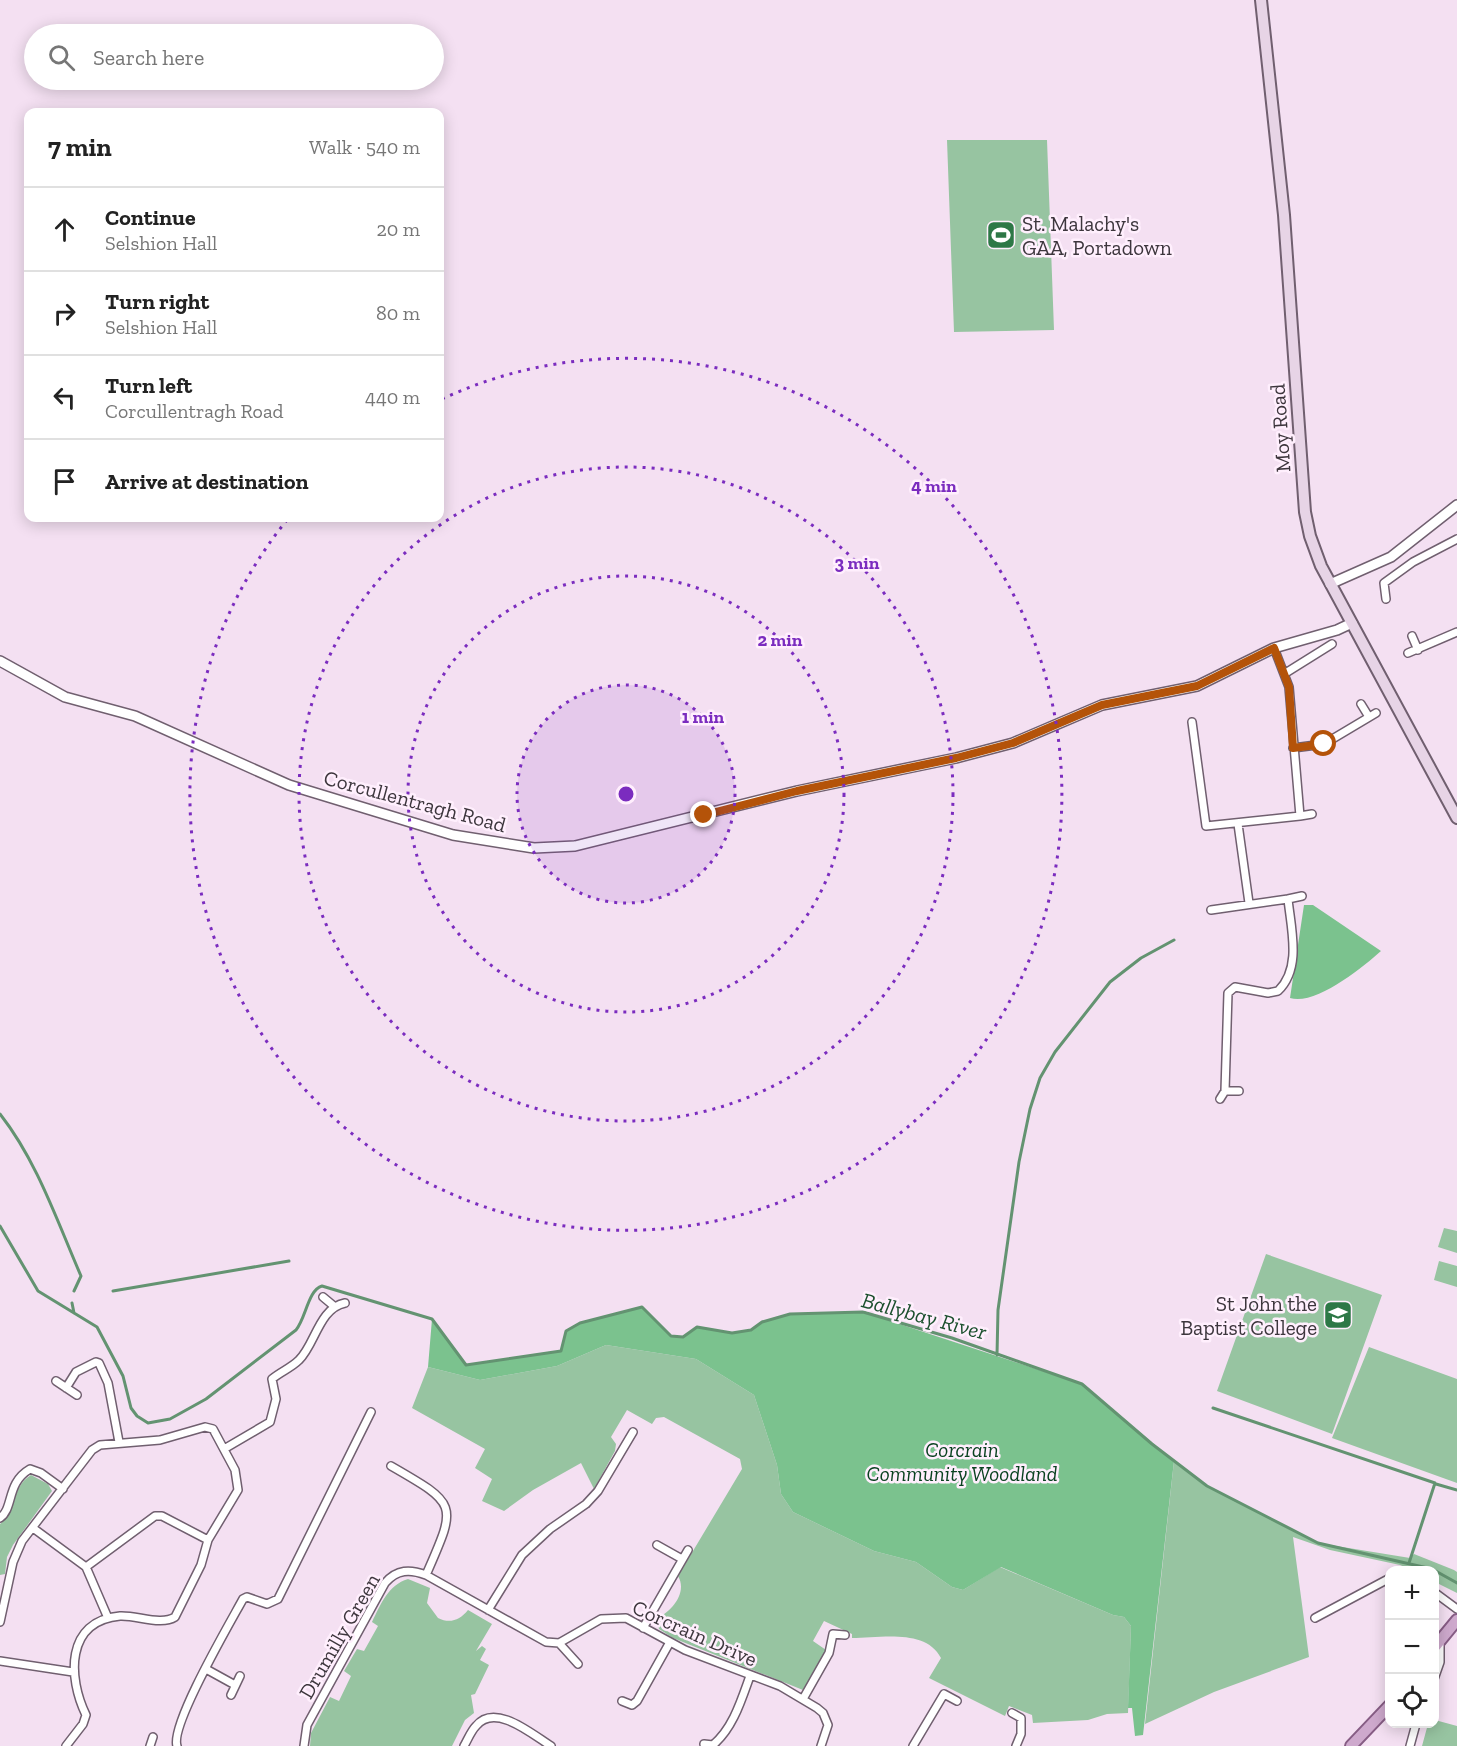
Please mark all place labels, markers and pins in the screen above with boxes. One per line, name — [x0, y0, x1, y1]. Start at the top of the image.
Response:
place label: St. Malachy's GAA, Portadown — [1022, 211, 1172, 260]
sports icon: St. Malachy's GAA, Portadown — [985, 219, 1017, 251]
centre of rings — [616, 784, 636, 804]
place label: St John the Baptist College — [1180, 1291, 1317, 1340]
school or university icon: St John the Baptist College — [1322, 1299, 1354, 1331]

